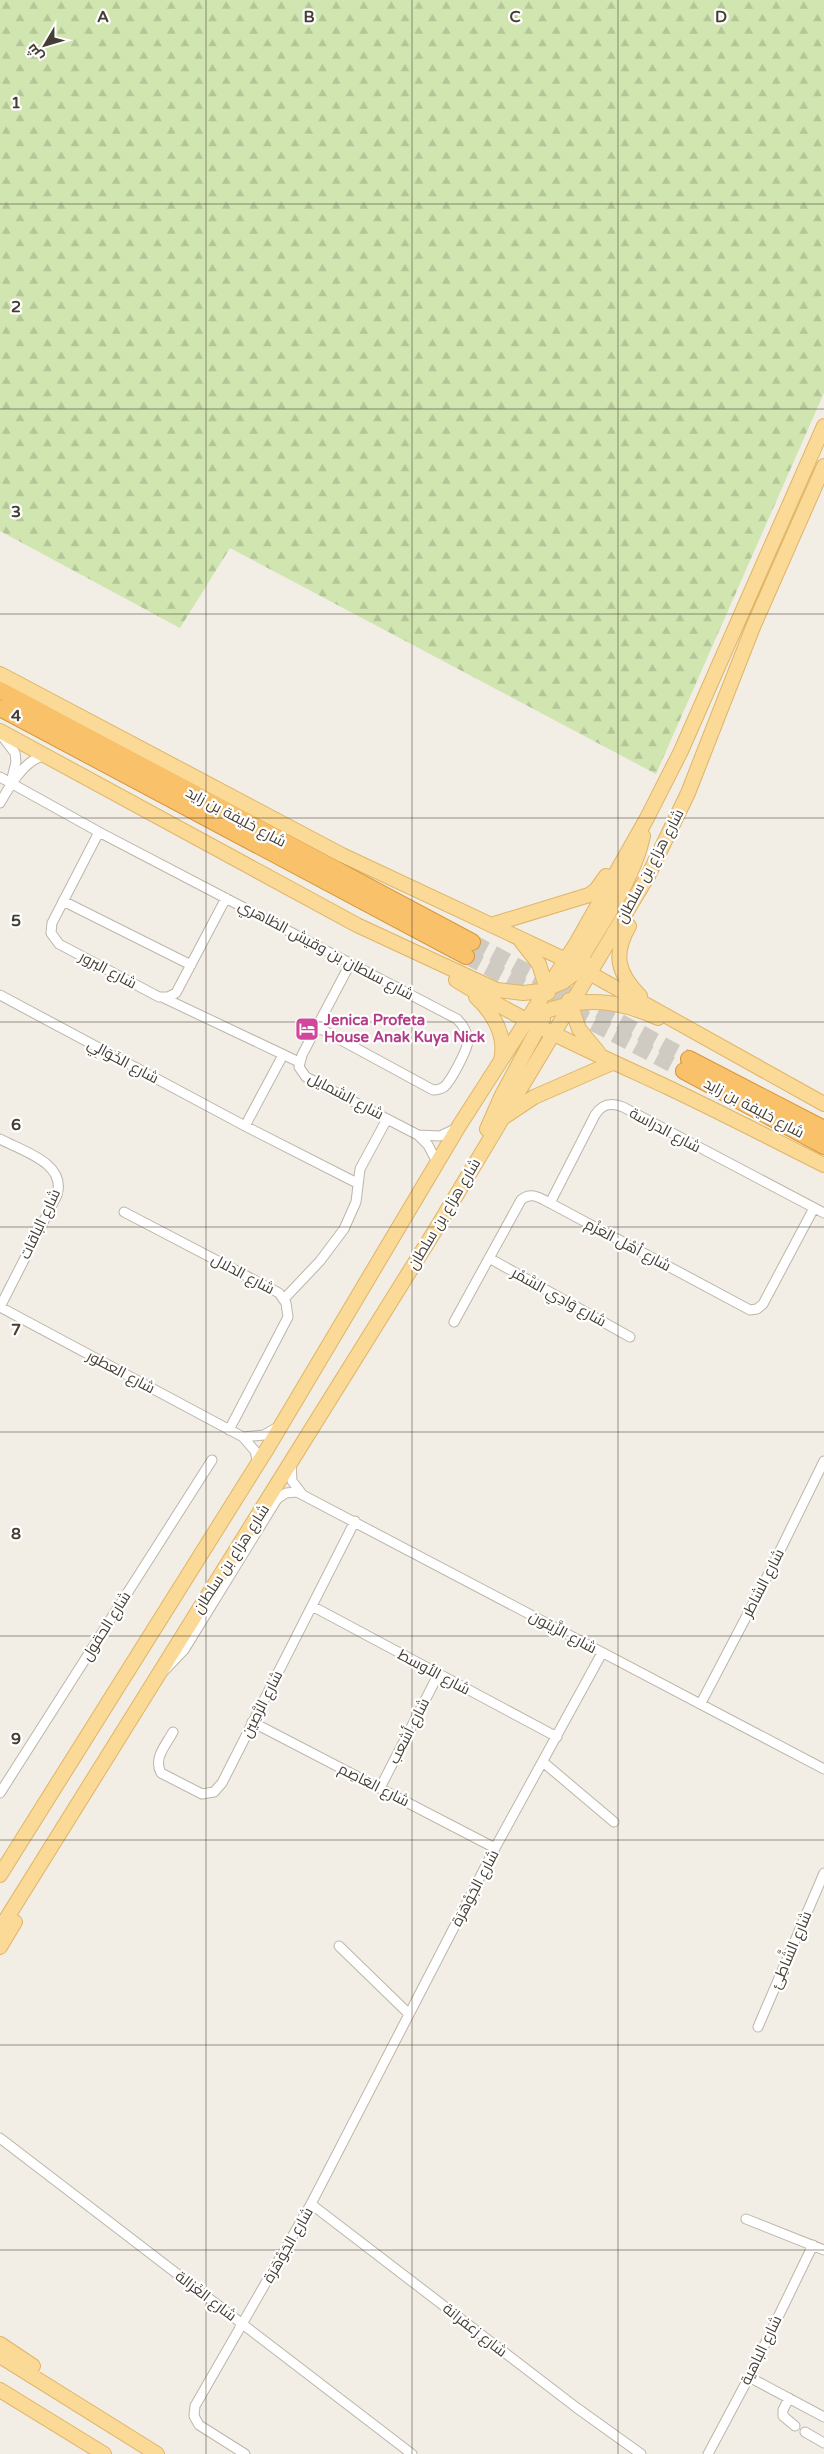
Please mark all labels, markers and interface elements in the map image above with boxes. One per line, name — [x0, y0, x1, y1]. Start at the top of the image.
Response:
text: A — [97, 7, 109, 27]
text: B — [303, 7, 315, 27]
text: C — [509, 7, 521, 27]
text: D — [715, 7, 727, 27]
north arrow — [20, 20, 70, 70]
text: ش — [23, 40, 47, 65]
text: 1 — [11, 93, 21, 113]
text: 2 — [11, 297, 21, 317]
text: 3 — [11, 502, 21, 522]
text: 4 — [11, 706, 21, 726]
street label: شارع خليفة بن زايد — [182, 783, 289, 853]
street label: شارع هزاع بن سلطان — [612, 806, 689, 927]
street label: شارع سلطان بن وقيش الظاهري — [234, 896, 417, 1007]
text: 5 — [11, 911, 21, 931]
street label: شارع البرور — [75, 947, 140, 994]
place label: Jenica Profeta House Anak Kuya Nick — [323, 1011, 485, 1047]
hotel icon: Jenica Profeta House Anak Kuya Nick — [294, 1016, 320, 1042]
street label: شارع الخَوَالِي — [83, 1035, 162, 1090]
street label: شارع الشمايل — [304, 1069, 387, 1125]
street label: شارع خليفة بن زايد — [700, 1074, 807, 1144]
street label: شارع الدراسة — [625, 1104, 704, 1158]
text: 6 — [11, 1115, 21, 1135]
street label: شارع هزاع بن سلطان — [404, 1155, 486, 1274]
street label: شارع الباقات — [16, 1186, 66, 1263]
street label: شارع أهْل العَزْم — [581, 1214, 675, 1277]
street label: شارع الدلال — [207, 1250, 278, 1300]
street label: شارع وَادِي السَّمْر — [506, 1263, 609, 1333]
text: 7 — [11, 1320, 21, 1340]
street label: شارع العطور — [82, 1346, 158, 1399]
street label: شارع هزاع بن سلطان — [189, 1501, 275, 1618]
text: 8 — [11, 1524, 21, 1544]
street label: شارع الشاطر — [738, 1546, 790, 1622]
street label: شارع الحقول — [78, 1588, 136, 1665]
street label: شارع الزَّيتون — [525, 1606, 600, 1659]
street label: شارع الأوسط — [394, 1645, 473, 1700]
street label: شارع الرَّصِين — [237, 1667, 288, 1741]
street label: شارع أشعب — [384, 1695, 435, 1768]
text: 9 — [11, 1729, 21, 1749]
street label: شارع العَاصِم — [335, 1759, 413, 1812]
street label: شارع الجَوْهَرَة — [447, 1847, 504, 1930]
street label: شارع الشَّاطِئ — [764, 1907, 817, 1992]
street label: شارع الجَوْهَرَة — [259, 2204, 319, 2287]
street label: شارع الغَزالة — [171, 2267, 240, 2326]
street label: شارع زعفرانة — [438, 2299, 511, 2362]
street label: شارع الباهية — [736, 2312, 787, 2389]

